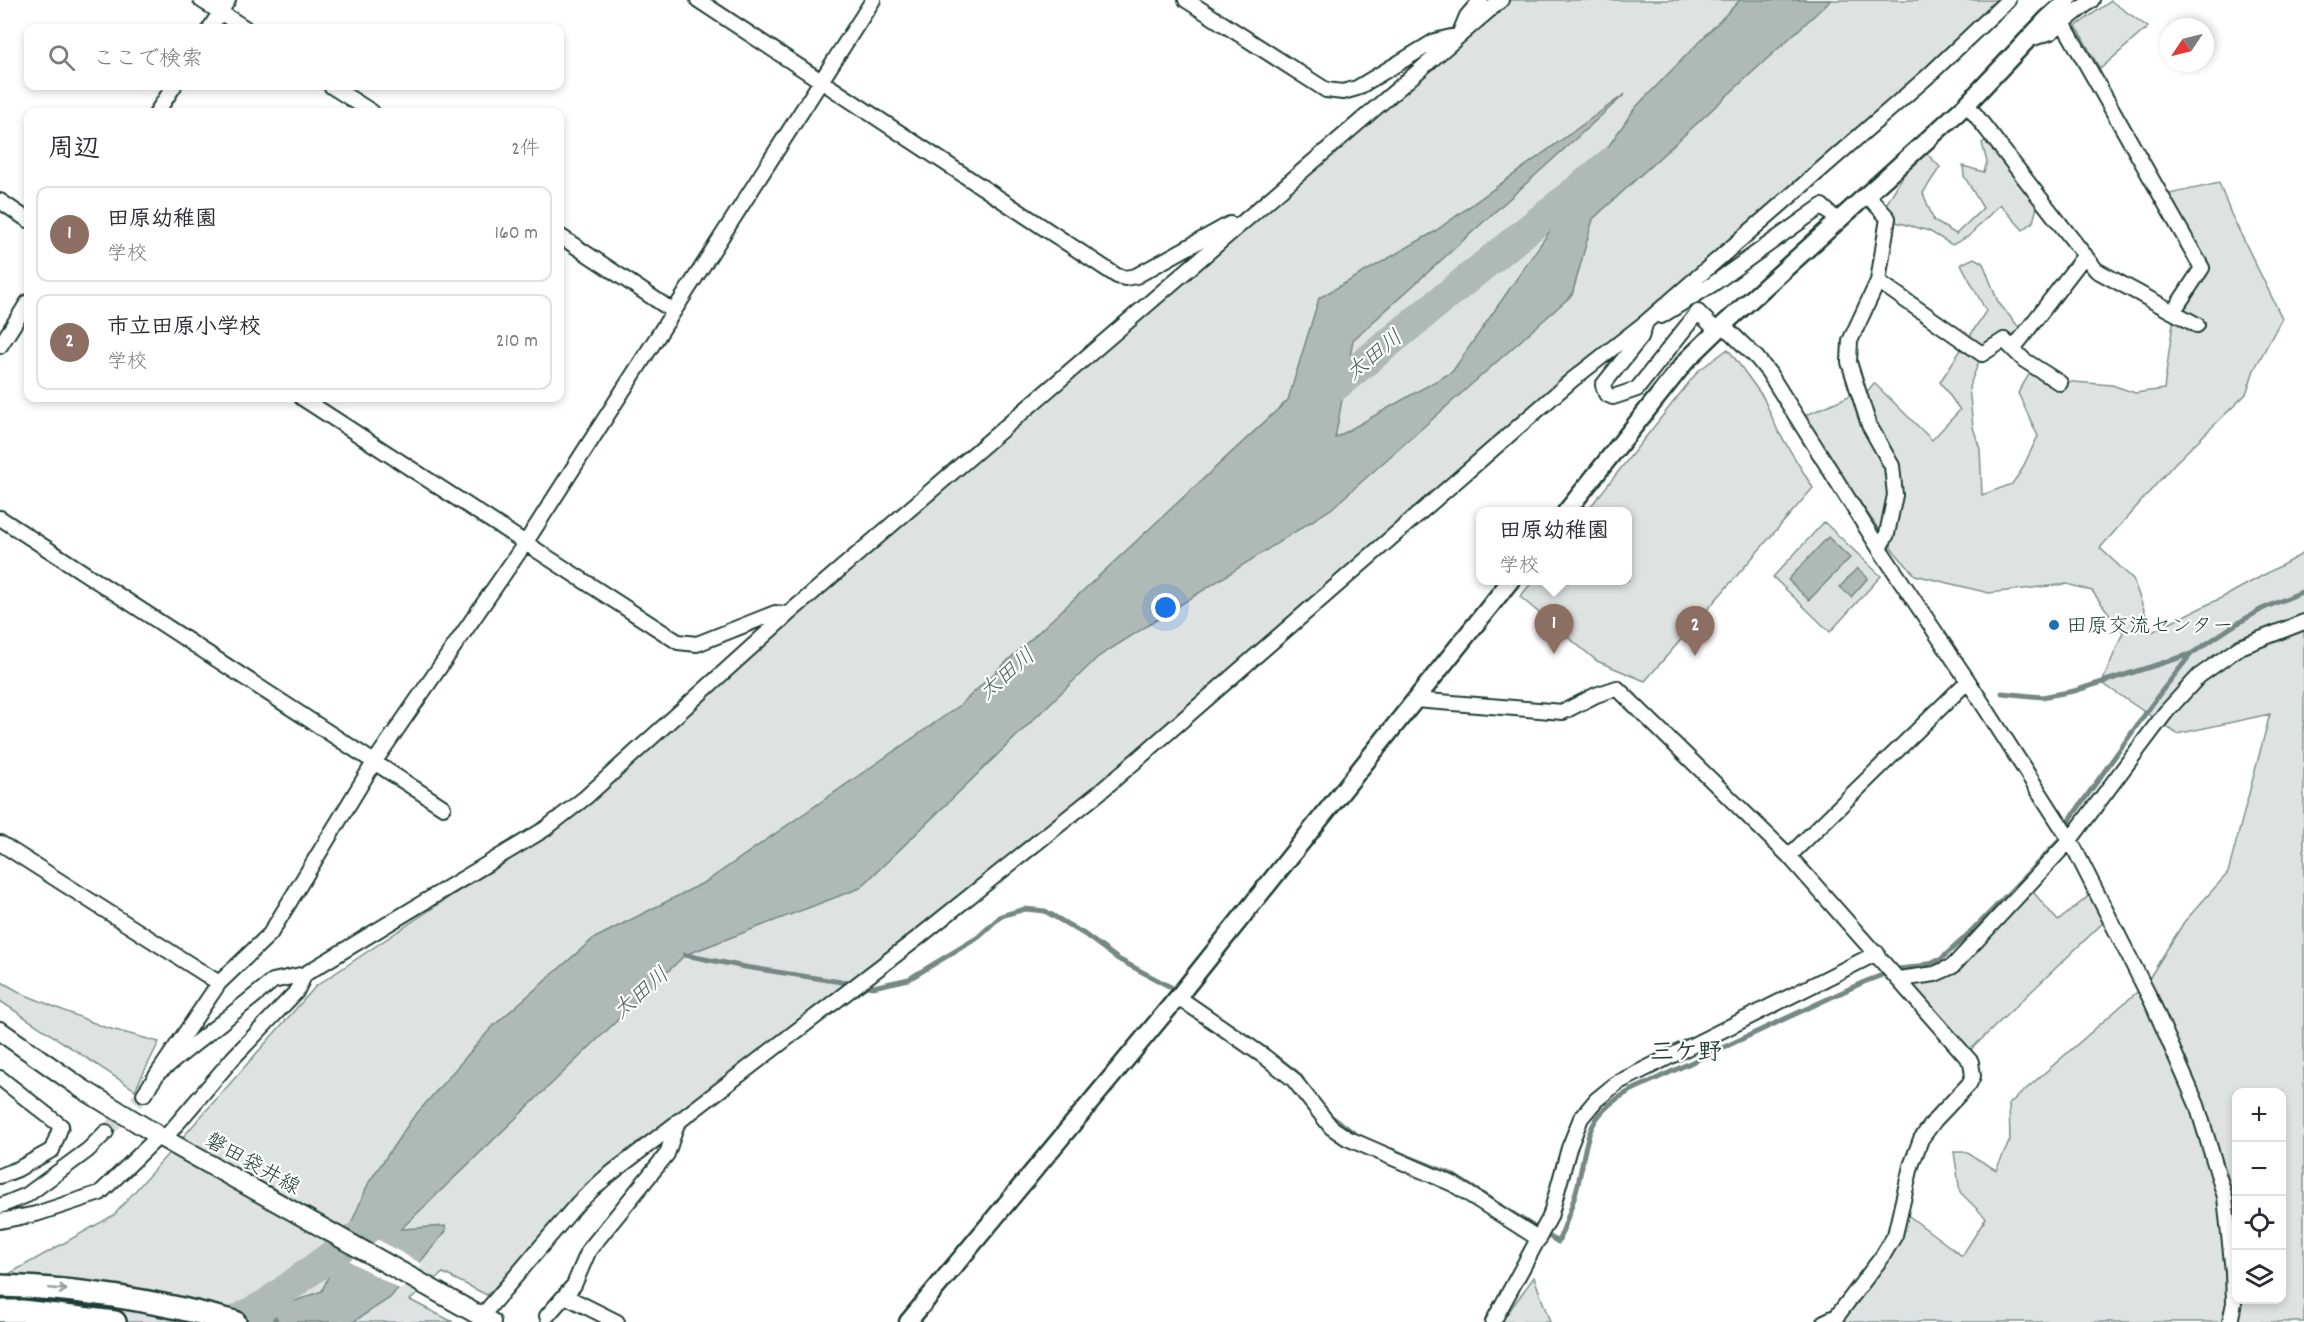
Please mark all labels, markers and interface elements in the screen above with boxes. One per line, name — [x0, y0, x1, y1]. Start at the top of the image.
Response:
north arrow — [2160, 18, 2214, 72]
search box — [24, 24, 564, 90]
icon: search — [45, 41, 78, 74]
text: ここで検索 — [93, 45, 203, 76]
text: 周辺 — [48, 132, 100, 169]
text: 2件 — [511, 136, 540, 164]
text: 田原幼稚園 — [107, 205, 217, 236]
text: 1 — [67, 220, 72, 248]
text: 160 m — [495, 220, 538, 248]
text: 学校 — [107, 241, 147, 269]
text: 市立田原小学校 — [107, 313, 261, 344]
water label: 太田川 — [1340, 324, 1411, 390]
text: 2 — [65, 328, 74, 356]
text: 210 m — [496, 328, 538, 356]
text: 学校 — [107, 349, 147, 377]
popup — [1476, 507, 1632, 585]
text: 田原幼稚園 — [1499, 517, 1609, 548]
text: 学校 — [1499, 553, 1539, 581]
your location — [1151, 593, 1180, 622]
pin: 1 — [1534, 604, 1574, 654]
pin: 2 — [1676, 606, 1714, 656]
place label: 田原交流センター — [2066, 613, 2233, 643]
marker: 田原交流センター — [2047, 618, 2061, 632]
water label: 太田川 — [973, 642, 1043, 709]
water label: 太田川 — [607, 961, 677, 1028]
district label: 三ケ野 — [1650, 1037, 1722, 1071]
map controls — [2232, 1088, 2286, 1304]
button: + — [2232, 1088, 2286, 1142]
street label: 磐田袋井線 — [198, 1127, 305, 1204]
button: − — [2232, 1142, 2286, 1196]
button: locate — [2232, 1196, 2286, 1250]
button: layers — [2232, 1250, 2286, 1304]
one-way arrow — [48, 1284, 68, 1295]

